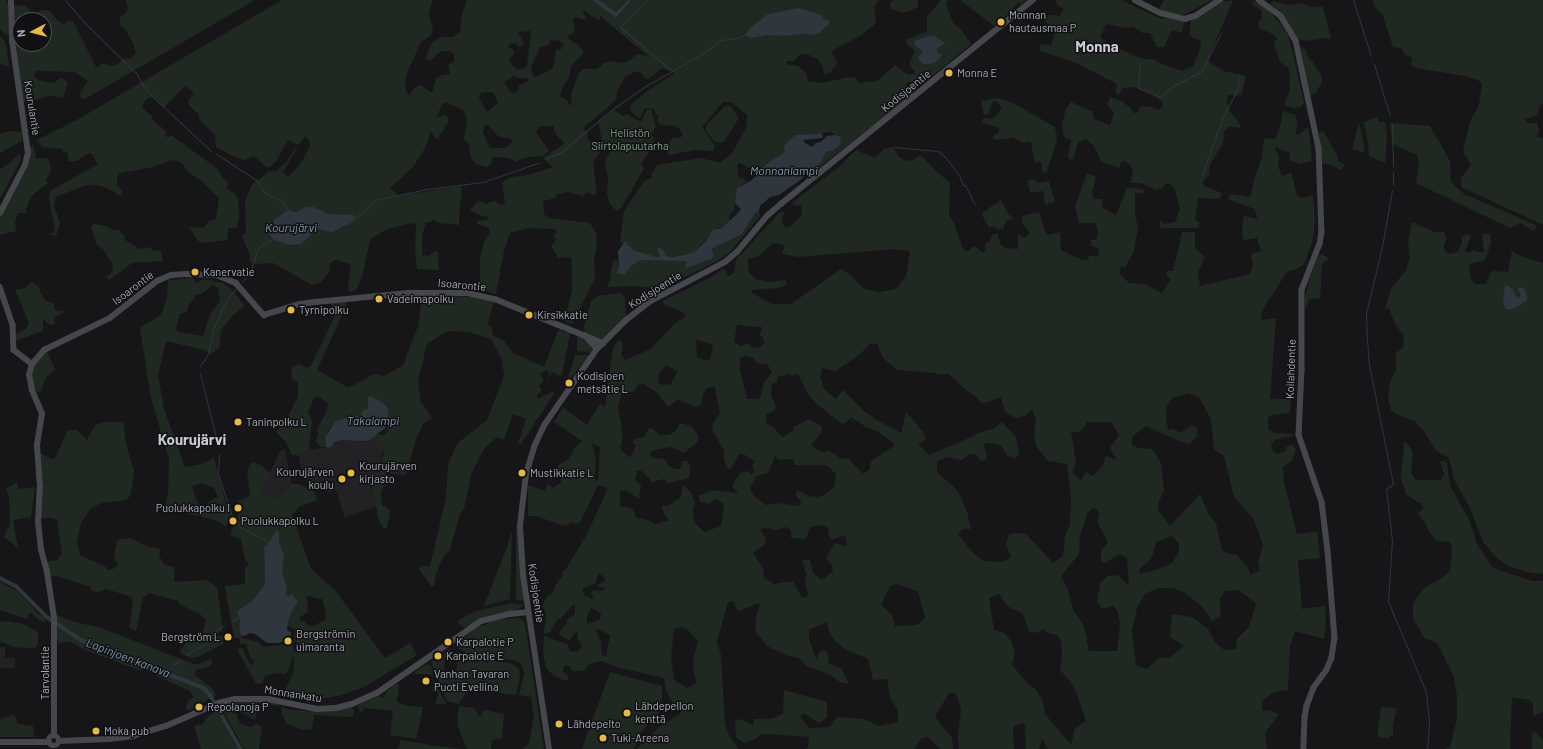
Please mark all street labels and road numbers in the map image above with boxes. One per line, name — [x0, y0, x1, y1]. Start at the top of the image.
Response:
street label: Kodisjoentie — [879, 67, 933, 115]
street label: Kourulantie — [21, 80, 43, 136]
street label: Isoarontie — [110, 268, 156, 308]
street label: Kodisjoentie — [626, 269, 684, 311]
street label: Isoarontie — [437, 276, 487, 294]
street label: Koilahdentie — [1283, 339, 1299, 399]
street label: Kodisjoentie — [525, 562, 547, 624]
street label: Tarvolantie — [38, 646, 52, 700]
street label: Monnankatu — [263, 683, 323, 705]

